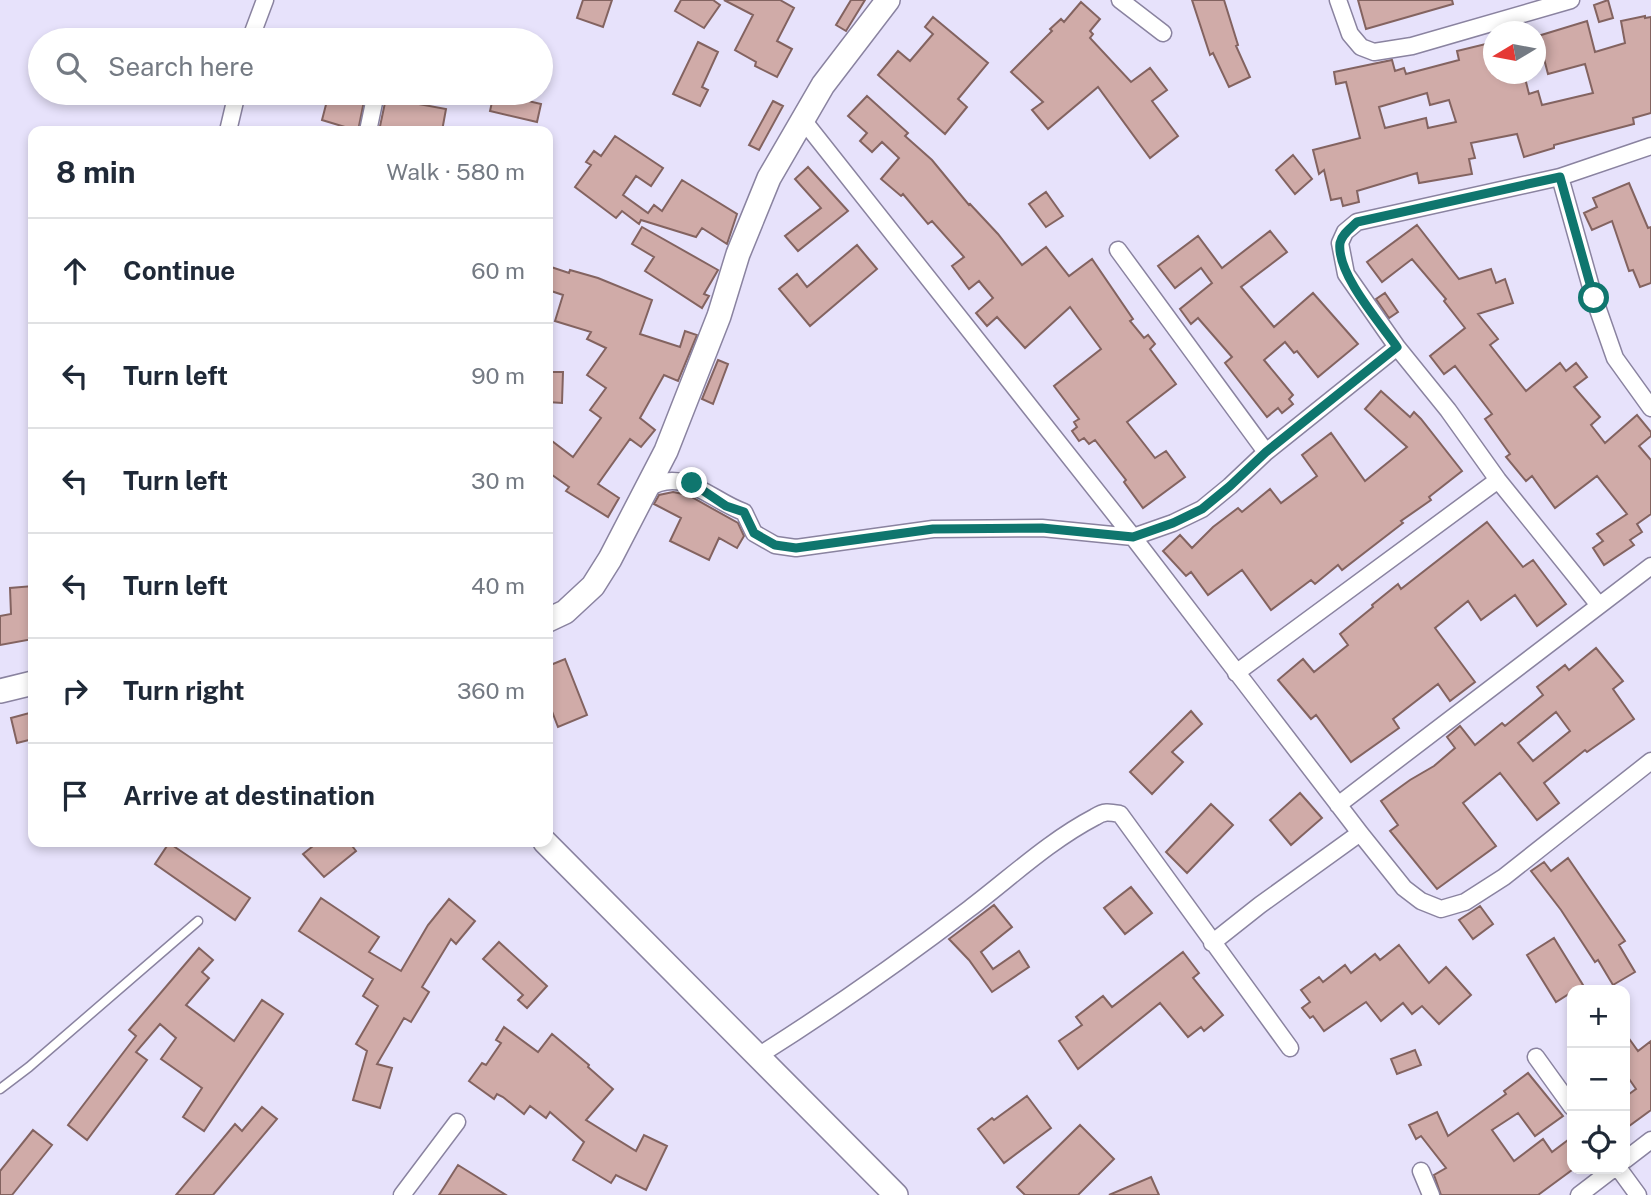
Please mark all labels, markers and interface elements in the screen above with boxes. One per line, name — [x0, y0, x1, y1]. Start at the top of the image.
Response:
north arrow — [1483, 21, 1546, 84]
search box — [28, 28, 553, 105]
icon: search — [52, 48, 90, 86]
text: Search here — [108, 51, 254, 82]
text: 8 min — [56, 154, 136, 190]
text: Walk · 580 m — [386, 158, 525, 185]
icon: ahead — [56, 252, 94, 290]
text: Continue — [123, 255, 235, 286]
text: 60 m — [471, 257, 525, 284]
route start — [1578, 282, 1609, 313]
icon: left — [56, 357, 94, 395]
text: Turn left — [123, 360, 228, 391]
text: 90 m — [471, 362, 525, 389]
icon: left — [56, 462, 94, 500]
text: Turn left — [123, 465, 228, 496]
text: 30 m — [471, 467, 525, 494]
route end — [676, 467, 707, 498]
icon: left — [56, 567, 94, 605]
text: Turn left — [123, 570, 228, 601]
text: 40 m — [471, 572, 525, 599]
icon: right — [56, 672, 94, 710]
text: Turn right — [123, 675, 245, 706]
text: 360 m — [457, 677, 525, 704]
icon: arrive — [56, 777, 94, 815]
text: Arrive at destination — [123, 780, 375, 811]
map controls — [1567, 985, 1630, 1174]
button: + — [1567, 985, 1630, 1048]
button: − — [1567, 1048, 1630, 1111]
button: locate — [1567, 1111, 1630, 1174]

